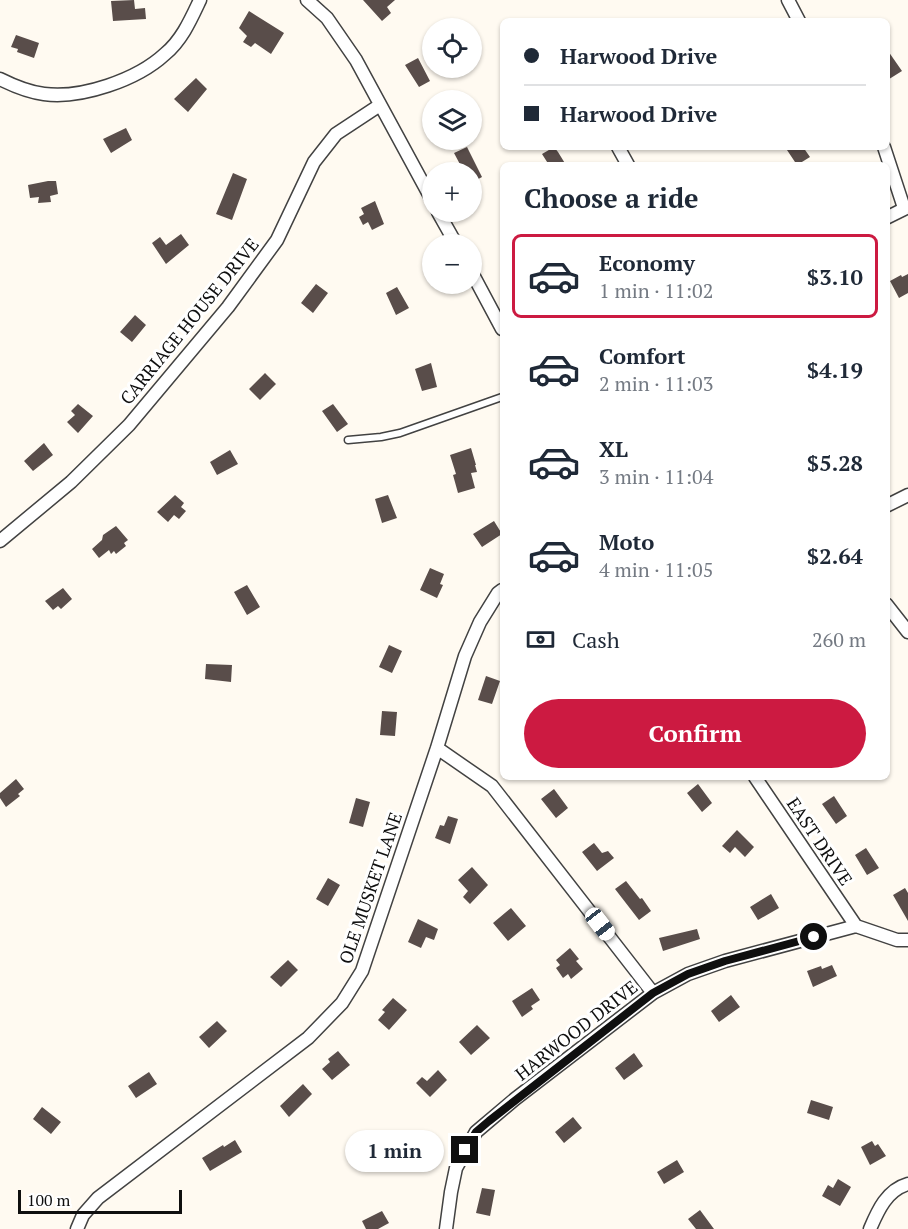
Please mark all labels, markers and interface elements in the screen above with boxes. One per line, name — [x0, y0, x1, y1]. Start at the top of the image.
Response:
map controls — [422, 18, 482, 294]
button: locate — [422, 18, 482, 78]
text: Harwood Drive — [560, 41, 717, 70]
button: layers — [422, 90, 482, 150]
text: Harwood Drive — [560, 99, 717, 128]
button: + — [422, 162, 482, 222]
text: Choose a ride — [524, 180, 699, 216]
street label: CARRIAGE HOUSE DRIVE — [114, 233, 264, 409]
button: − — [422, 234, 482, 294]
text: Economy — [599, 248, 695, 277]
icon: car — [527, 249, 581, 303]
text: $3.10 — [807, 262, 863, 291]
text: 1 min · 11:02 — [599, 277, 713, 304]
text: Comfort — [599, 341, 685, 370]
icon: car — [527, 342, 581, 396]
text: $4.19 — [807, 355, 863, 384]
text: 2 min · 11:03 — [599, 370, 713, 397]
text: XL — [599, 434, 628, 463]
icon: car — [527, 435, 581, 489]
text: $5.28 — [807, 448, 863, 477]
text: 3 min · 11:04 — [599, 463, 713, 490]
text: Moto — [599, 527, 654, 556]
icon: car — [527, 528, 581, 582]
text: $2.64 — [807, 541, 863, 570]
text: 4 min · 11:05 — [599, 556, 713, 583]
icon: cash — [524, 623, 557, 656]
text: Cash — [572, 625, 620, 654]
text: 260 m — [812, 626, 866, 653]
button: Confirm — [524, 699, 866, 768]
street label: EAST DRIVE — [782, 792, 858, 890]
street label: OLE MUSKET LANE — [333, 809, 407, 967]
car — [582, 904, 618, 944]
route start — [800, 923, 827, 950]
street label: HARWOOD DRIVE — [510, 975, 642, 1085]
callout: 1 min — [345, 1129, 444, 1171]
route end — [451, 1136, 478, 1163]
text: 1 min — [367, 1137, 422, 1164]
scale bar — [18, 1187, 182, 1214]
text: 100 m — [27, 1189, 70, 1211]

